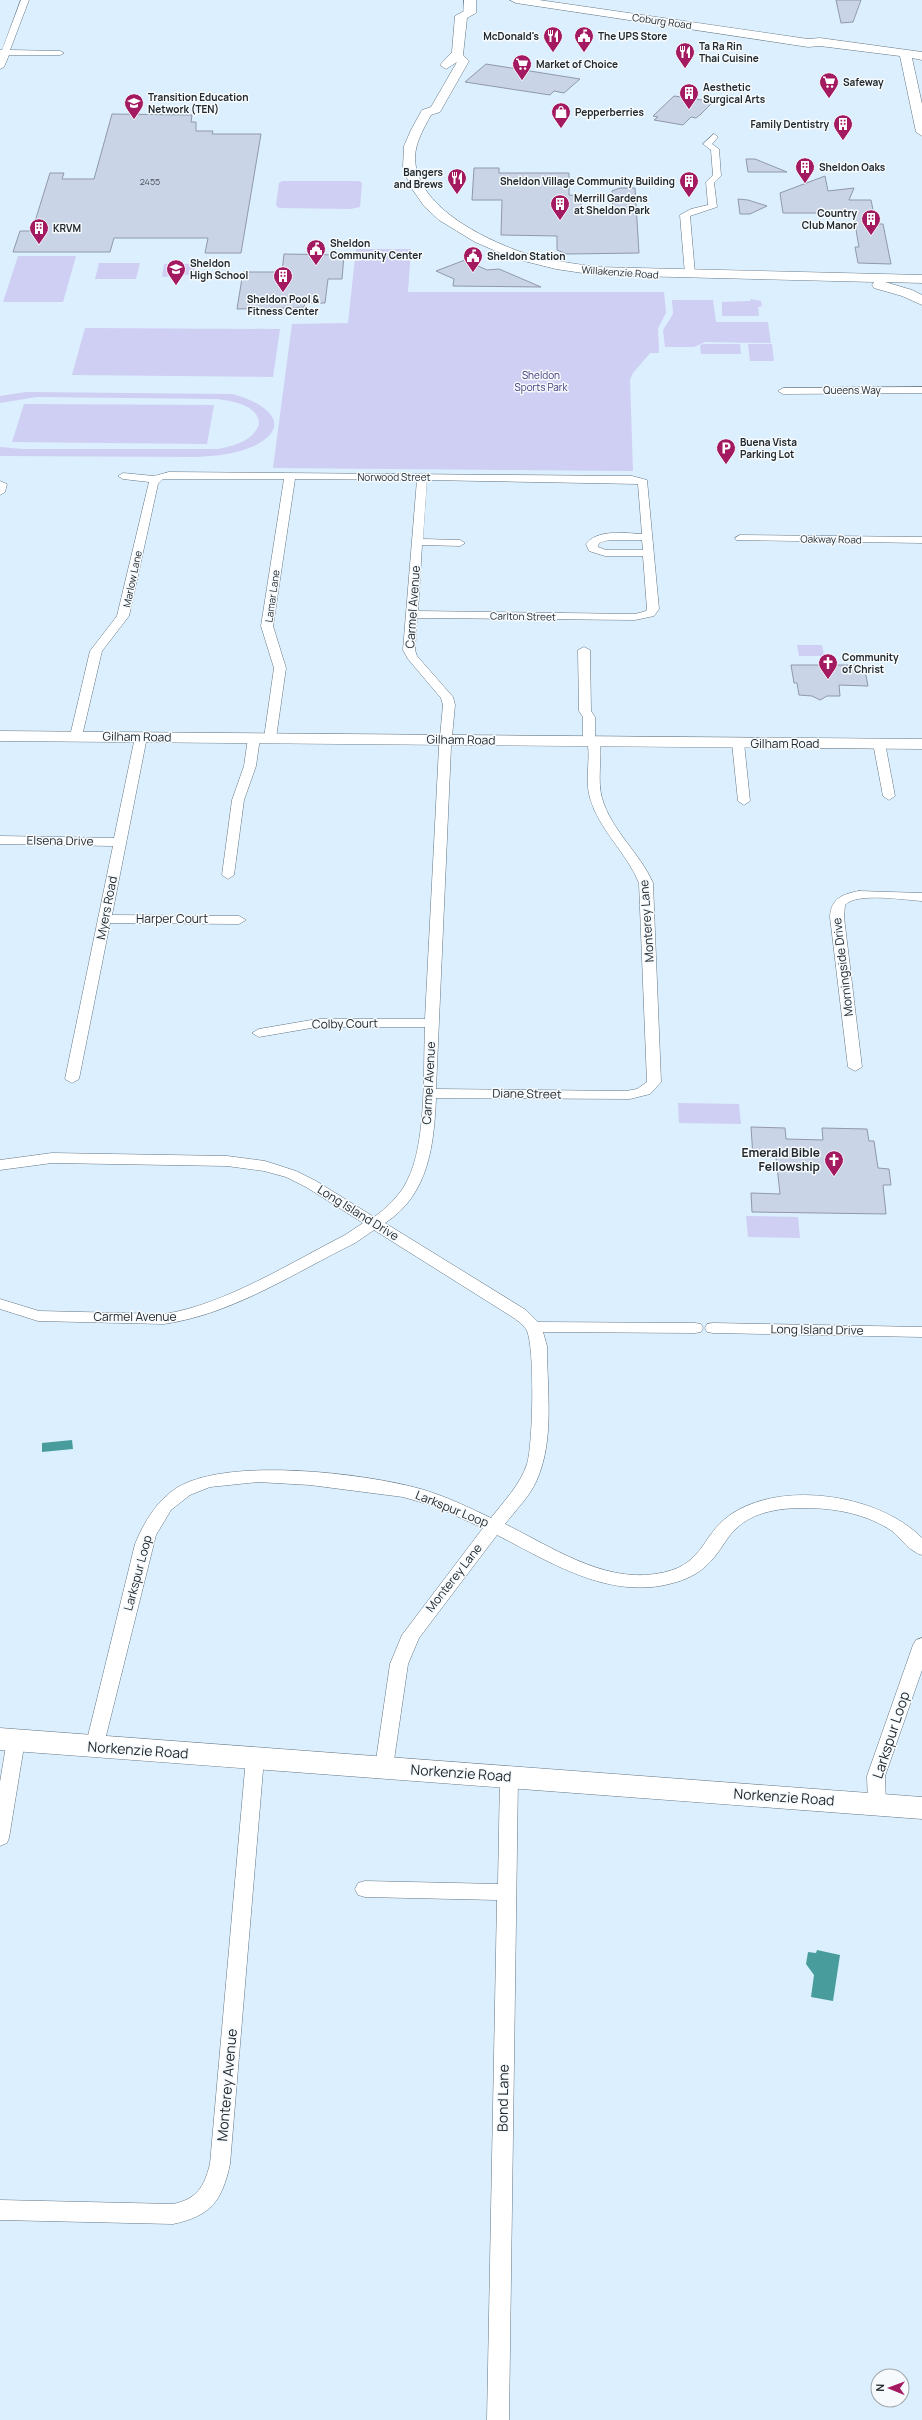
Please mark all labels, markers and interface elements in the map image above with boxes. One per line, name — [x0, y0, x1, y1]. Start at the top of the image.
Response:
street label: Coburg Road — [631, 10, 693, 32]
restaurant icon: McDonald's — [542, 25, 564, 53]
public building icon: The UPS Store — [573, 25, 595, 53]
place label: McDonald's — [483, 29, 540, 43]
place label: The UPS Store — [598, 29, 667, 43]
place label: Ta Ra Rin Thai Cuisine — [699, 39, 759, 65]
restaurant icon: Ta Ra Rin Thai Cuisine — [674, 41, 696, 69]
supermarket icon: Market of Choice — [511, 53, 533, 81]
place label: Market of Choice — [536, 57, 618, 71]
supermarket icon: Safeway — [818, 71, 840, 99]
place label: Safeway — [843, 75, 884, 89]
place label: Aesthetic Surgical Arts — [703, 80, 766, 106]
building icon: Aesthetic Surgical Arts — [678, 82, 700, 110]
place label: Transition Education Network (TEN) — [148, 90, 249, 116]
school or university icon: Transition Education Network (TEN) — [123, 92, 145, 120]
shop icon: Pepperberries — [550, 101, 572, 129]
place label: Pepperberries — [575, 105, 644, 119]
building icon: Family Dentistry — [832, 113, 854, 141]
place label: Family Dentistry — [751, 117, 829, 131]
building icon: Sheldon Oaks — [794, 156, 816, 184]
place label: Sheldon Oaks — [819, 160, 886, 174]
place label: Bangers and Brews — [394, 165, 444, 191]
restaurant icon: Bangers and Brews — [446, 167, 468, 195]
building icon: Sheldon Village Community Building — [678, 170, 700, 198]
place label: Sheldon Village Community Building — [500, 174, 675, 188]
house number: 2455 — [140, 175, 160, 188]
place label: Merrill Gardens at Sheldon Park — [574, 191, 650, 217]
building icon: Merrill Gardens at Sheldon Park — [549, 193, 571, 221]
place label: Country Club Manor — [802, 206, 857, 232]
building icon: Country Club Manor — [860, 208, 882, 236]
building icon: KRVM — [28, 217, 50, 245]
place label: KRVM — [53, 221, 81, 235]
place label: Sheldon Community Center — [330, 236, 422, 262]
public building icon: Sheldon Community Center — [305, 238, 327, 266]
public building icon: Sheldon Station — [462, 245, 484, 273]
place label: Sheldon Station — [487, 249, 566, 263]
place label: Sheldon High School — [190, 256, 248, 282]
school or university icon: Sheldon High School — [165, 258, 187, 286]
street label: Willakenzie Road — [581, 262, 659, 282]
building icon: Sheldon Pool & Fitness Center — [272, 265, 294, 293]
place label: Sheldon Pool & Fitness Center — [247, 292, 320, 318]
park label: Sheldon Sports Park — [515, 368, 568, 394]
street label: Queens Way — [823, 383, 881, 397]
place label: Buena Vista Parking Lot — [740, 435, 797, 461]
parking icon: Buena Vista Parking Lot — [715, 437, 737, 465]
street label: Norwood Street — [358, 470, 430, 484]
street label: Oakway Road — [800, 531, 862, 547]
street label: Marlow Lane — [119, 549, 145, 609]
street label: Carmel Avenue — [401, 565, 424, 649]
street label: Lamar Lane — [261, 569, 283, 623]
street label: Carlton Street — [490, 608, 556, 624]
place label: Community of Christ — [842, 650, 899, 676]
church icon: Community of Christ — [817, 652, 839, 680]
street label: Gilham Road — [102, 727, 172, 746]
street label: Gilham Road — [426, 730, 496, 749]
street label: Gilham Road — [751, 735, 819, 752]
street label: Elsena Drive — [26, 831, 94, 850]
street label: Myers Road — [92, 875, 121, 941]
street label: Monterey Lane — [635, 879, 658, 963]
street label: Harper Court — [136, 910, 208, 927]
street label: Morningside Drive — [828, 917, 857, 1017]
street label: Colby Court — [312, 1014, 378, 1033]
street label: Carmel Avenue — [418, 1041, 439, 1125]
street label: Diane Street — [492, 1084, 562, 1103]
place label: Emerald Bible Fellowship — [741, 1144, 820, 1175]
church icon: Emerald Bible Fellowship — [823, 1149, 845, 1177]
street label: Long Island Drive — [314, 1181, 402, 1244]
street label: Carmel Avenue — [93, 1308, 177, 1325]
street label: Long Island Drive — [770, 1320, 864, 1339]
street label: Larkspur Loop — [413, 1486, 491, 1531]
street label: Larkspur Loop — [119, 1533, 156, 1613]
street label: Monterey Lane — [421, 1540, 486, 1615]
street label: Larkspur Loop — [867, 1689, 914, 1781]
street label: Norkenzie Road — [87, 1737, 189, 1762]
street label: Norkenzie Road — [410, 1760, 512, 1785]
street label: Norkenzie Road — [733, 1784, 835, 1809]
street label: Monterey Avenue — [212, 2028, 241, 2142]
street label: Bond Lane — [492, 2064, 513, 2132]
north arrow — [870, 2368, 910, 2408]
text: N — [872, 2384, 887, 2392]

